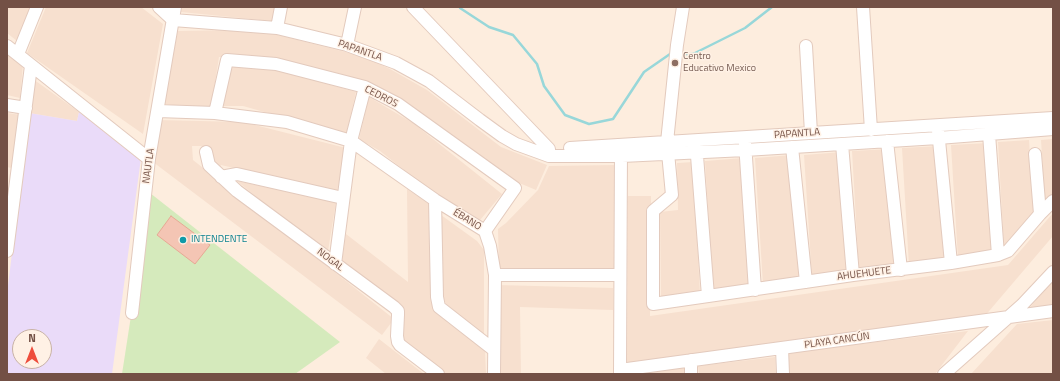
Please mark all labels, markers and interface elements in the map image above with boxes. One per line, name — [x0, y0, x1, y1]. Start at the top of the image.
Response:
street label: PAPANTLA — [336, 38, 384, 64]
place label: Centro Educativo Mexico — [683, 51, 756, 74]
marker: Centro Educativo Mexico — [670, 58, 680, 68]
street label: CEDROS — [362, 84, 400, 110]
street label: PAPANTLA — [774, 126, 820, 142]
street label: NAUTLA — [141, 148, 157, 184]
street label: ÉBANO — [451, 207, 483, 233]
place label: INTENDENTE — [191, 234, 247, 246]
marker: INTENDENTE — [178, 235, 188, 245]
street label: NOGAL — [314, 246, 346, 274]
street label: AHUEHUETE — [836, 265, 892, 283]
north arrow — [12, 329, 52, 369]
text: N — [28, 330, 36, 346]
street label: PLAYA CANCÚN — [803, 330, 871, 352]

